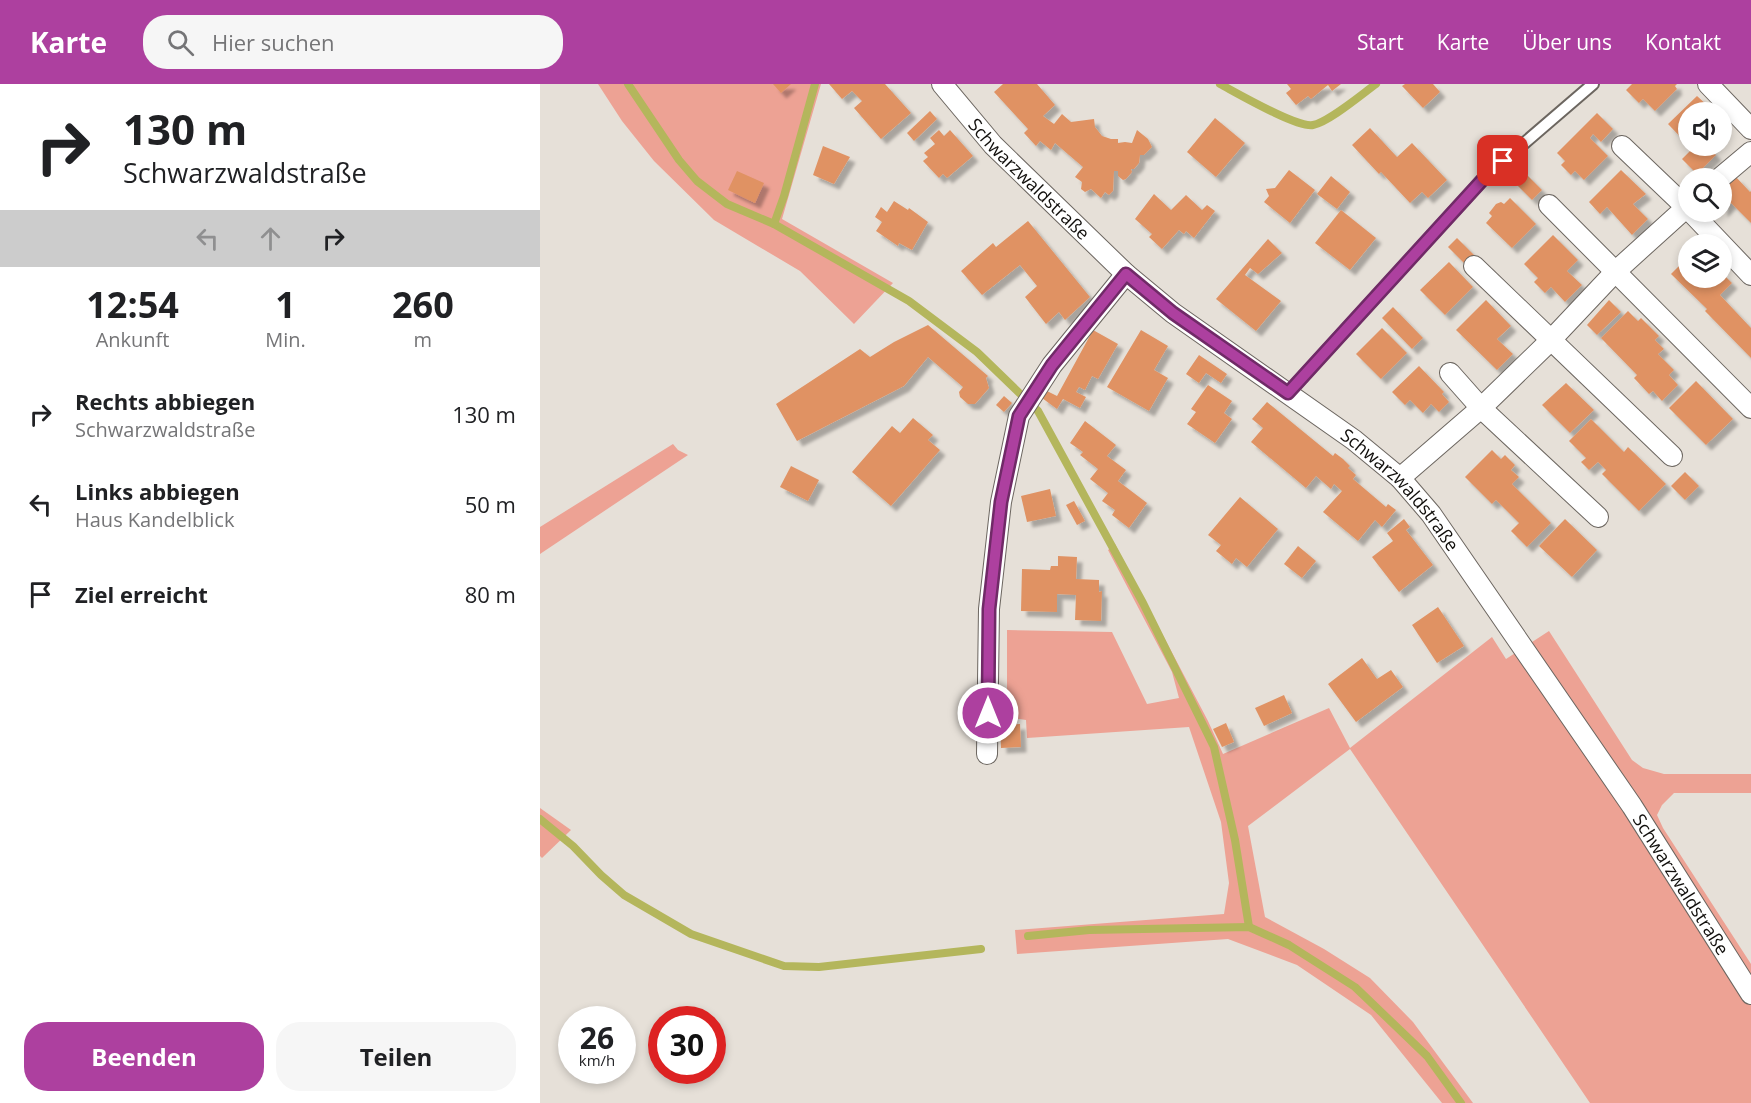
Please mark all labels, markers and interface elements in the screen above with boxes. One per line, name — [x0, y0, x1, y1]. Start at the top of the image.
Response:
search box — [143, 15, 563, 69]
text: Karte — [30, 23, 107, 61]
icon: search — [164, 26, 197, 59]
text: Hier suchen — [212, 27, 335, 57]
text: Start — [1357, 28, 1404, 56]
text: Karte — [1437, 28, 1489, 56]
text: Über uns — [1522, 28, 1612, 56]
text: Kontakt — [1645, 28, 1721, 56]
text: 130 m — [123, 100, 247, 157]
map controls — [1678, 102, 1732, 288]
button: sound — [1678, 102, 1732, 156]
icon: right — [24, 108, 102, 186]
street label: Schwarzwaldstraße — [963, 113, 1095, 245]
pin — [1477, 135, 1528, 186]
icon: arrive — [1486, 144, 1519, 177]
text: Schwarzwaldstraße — [123, 154, 367, 191]
button: search — [1678, 168, 1732, 222]
icon: left — [191, 222, 224, 255]
icon: ahead — [254, 222, 287, 255]
icon: right — [317, 222, 350, 255]
button: layers — [1678, 234, 1732, 288]
text: 12:54 — [86, 280, 179, 329]
text: 1 — [275, 280, 296, 329]
text: 260 — [392, 280, 454, 329]
text: Ankunft — [96, 326, 169, 353]
text: Min. — [265, 326, 306, 353]
text: m — [414, 326, 432, 353]
text: Rechts abbiegen — [75, 386, 255, 416]
icon: right — [24, 398, 57, 431]
text: 130 m — [452, 399, 516, 429]
text: Schwarzwaldstraße — [75, 416, 256, 443]
street label: Schwarzwaldstraße — [1336, 423, 1465, 555]
text: Links abbiegen — [75, 476, 240, 506]
icon: left — [24, 488, 57, 521]
text: 50 m — [465, 489, 516, 519]
text: Haus Kandelblick — [75, 506, 234, 533]
icon: arrive — [24, 578, 57, 611]
text: Ziel erreicht — [75, 579, 208, 609]
text: 80 m — [465, 579, 516, 609]
position arrow — [956, 681, 1020, 745]
street label: Schwarzwaldstraße — [1628, 809, 1735, 959]
speed limit sign: 30 — [648, 1006, 726, 1084]
text: 26 — [580, 1017, 614, 1058]
button: Beenden — [24, 1022, 264, 1091]
button: Teilen — [276, 1022, 516, 1091]
text: km/h — [579, 1050, 615, 1070]

